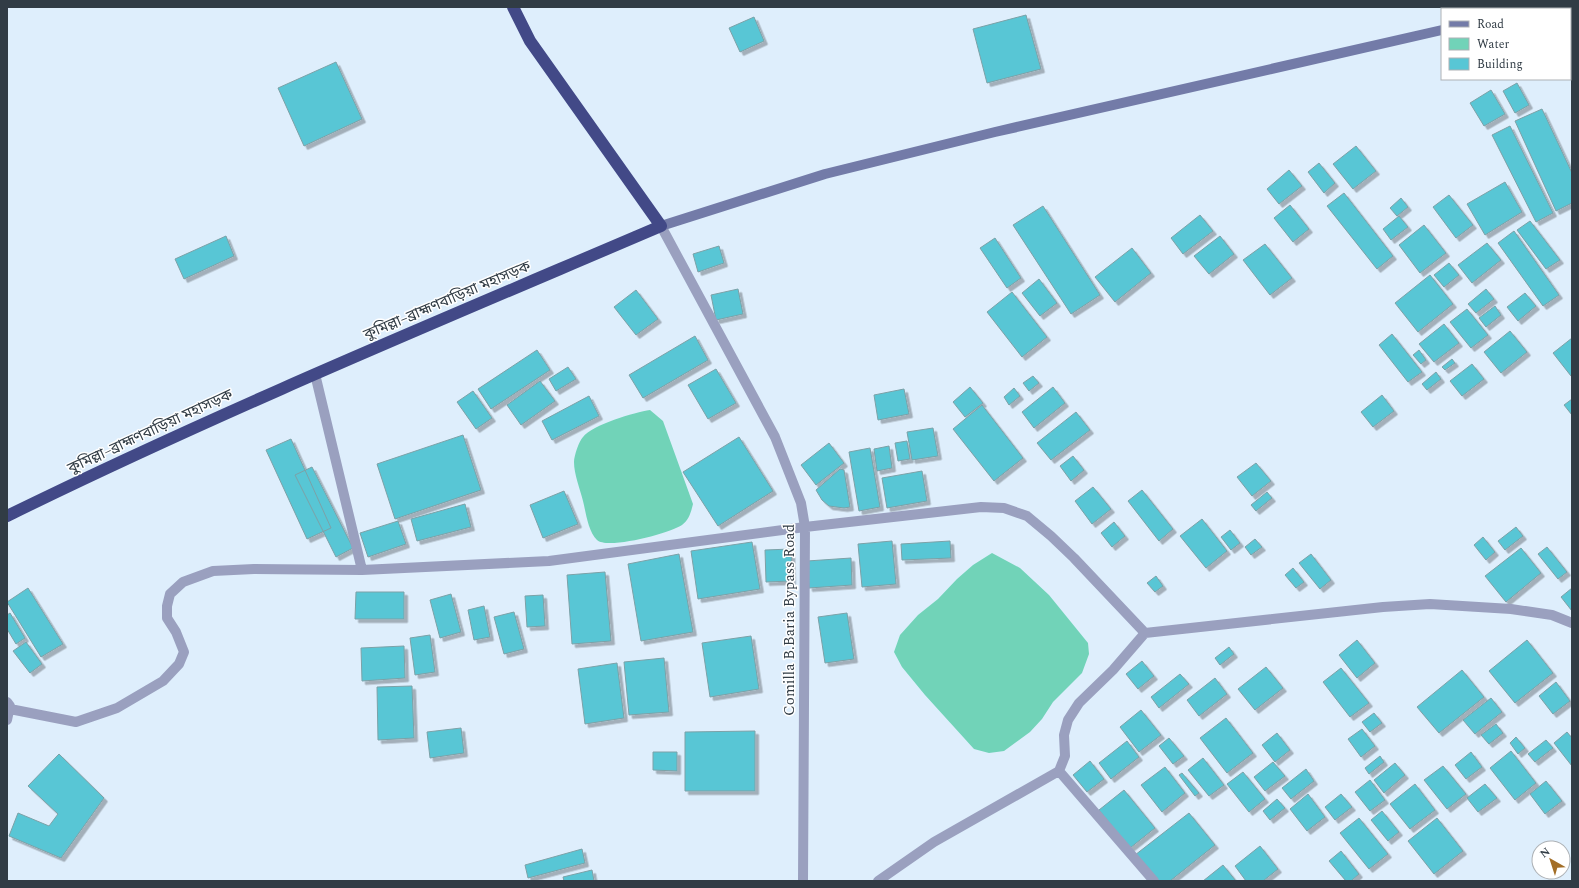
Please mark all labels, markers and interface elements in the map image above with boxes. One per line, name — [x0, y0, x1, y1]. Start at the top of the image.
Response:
legend — [1441, 8, 1571, 80]
text: Road — [1477, 15, 1504, 34]
text: Water — [1477, 35, 1509, 54]
text: Building — [1477, 55, 1523, 74]
street label: কুমিল্লা–ব্রাহ্মণবাড়িয়া মহাসড়ক — [359, 254, 535, 347]
street label: কুমিল্লা–ব্রাহ্মণবাড়িয়া মহাসড়ক — [63, 383, 237, 480]
street label: Comilla B.Baria Bypass Road — [778, 524, 801, 716]
north arrow — [1531, 840, 1571, 880]
text: N — [1536, 843, 1554, 862]

